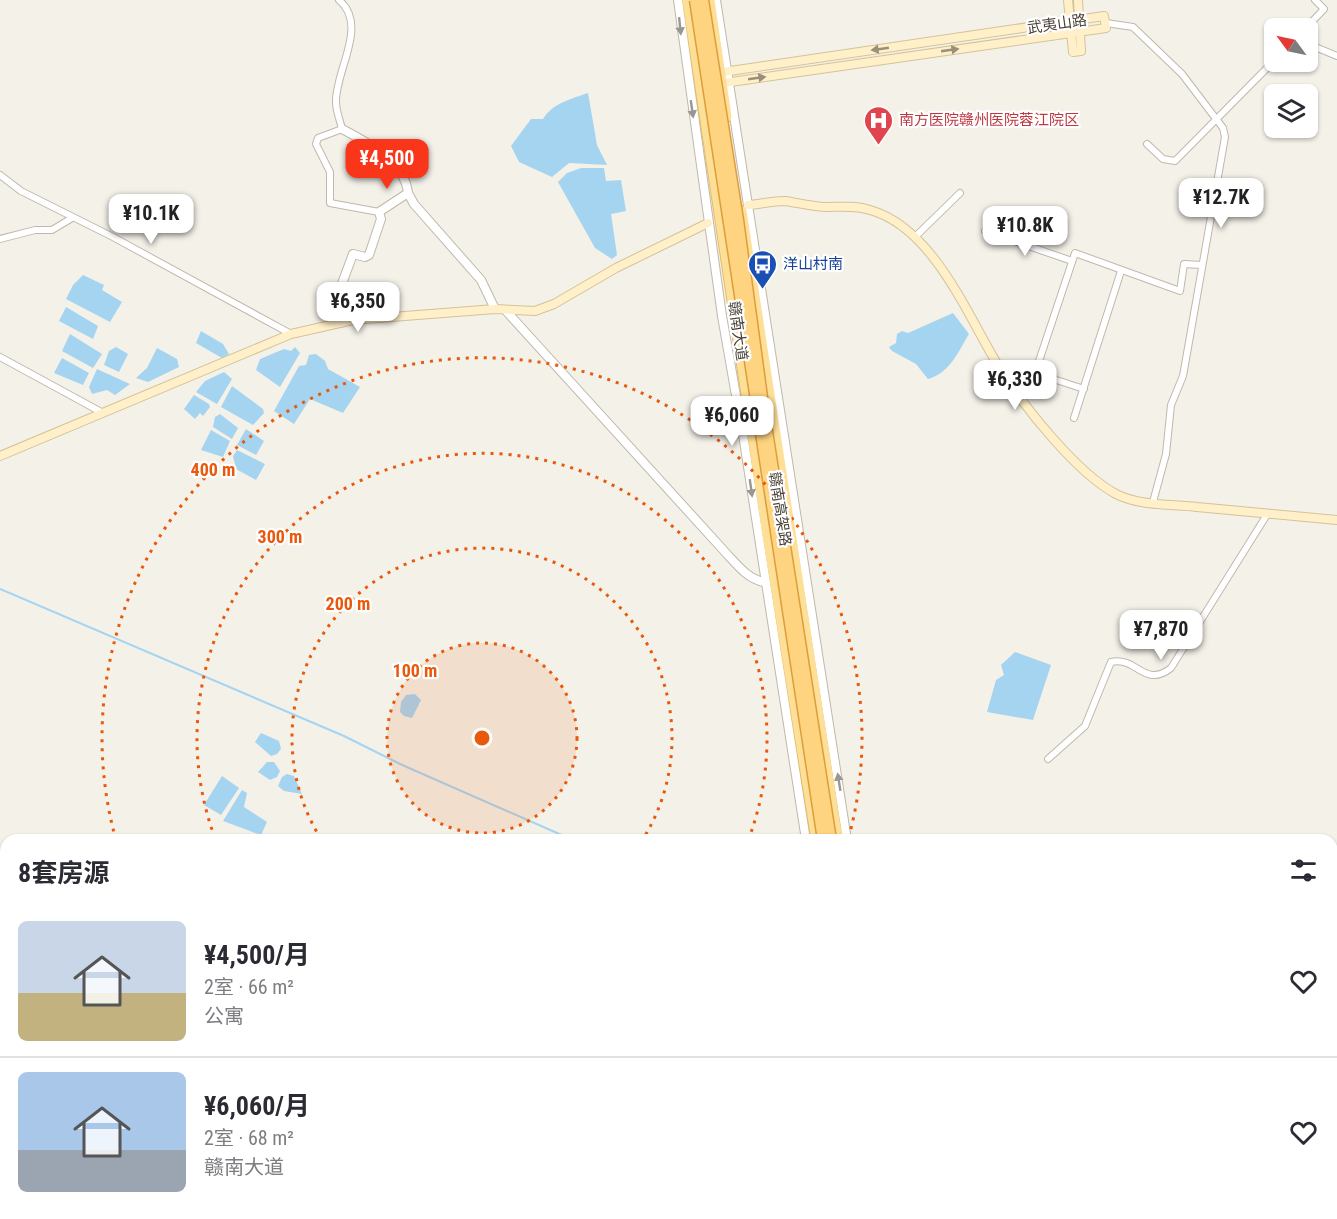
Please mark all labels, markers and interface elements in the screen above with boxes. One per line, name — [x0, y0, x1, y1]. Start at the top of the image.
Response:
street label: 武夷山路 — [1026, 11, 1088, 37]
one-way arrow — [676, 16, 685, 35]
north arrow — [1264, 18, 1318, 72]
map controls — [1264, 18, 1318, 138]
one-way arrow — [871, 45, 890, 54]
one-way arrow — [941, 45, 960, 54]
one-way arrow — [748, 73, 767, 82]
button: layers — [1264, 84, 1318, 138]
one-way arrow — [687, 100, 696, 119]
hospital icon: 南方医院赣州医院蓉江院区 — [862, 104, 894, 146]
place label: 南方医院赣州医院蓉江院区 — [899, 111, 1079, 129]
pin: ¥4,500 — [338, 139, 436, 190]
text: ¥4,500 — [360, 146, 414, 170]
pin: ¥12.7K — [1172, 178, 1270, 229]
text: ¥12.7K — [1193, 185, 1249, 209]
pin: ¥10.1K — [102, 194, 200, 245]
text: ¥10.1K — [123, 201, 179, 225]
pin: ¥10.8K — [976, 206, 1074, 257]
text: ¥10.8K — [997, 213, 1053, 237]
bus stop icon: 洋山村南 — [746, 248, 778, 290]
place label: 洋山村南 — [783, 255, 843, 273]
pin: ¥6,350 — [309, 282, 407, 333]
text: ¥6,350 — [331, 289, 385, 313]
street label: 赣南大道 — [725, 300, 751, 362]
pin: ¥6,330 — [966, 360, 1064, 411]
text: ¥6,330 — [988, 367, 1042, 391]
pin: ¥6,060 — [683, 396, 781, 447]
text: ¥6,060 — [705, 403, 759, 427]
text: 400 m — [191, 459, 235, 480]
street label: 赣南高架路 — [765, 471, 795, 547]
one-way arrow — [747, 479, 756, 498]
text: 300 m — [258, 526, 302, 547]
text: 200 m — [326, 593, 370, 614]
pin: ¥7,870 — [1112, 610, 1210, 661]
text: ¥7,870 — [1134, 617, 1188, 641]
text: 100 m — [393, 660, 437, 681]
centre of rings — [472, 728, 492, 748]
one-way arrow — [835, 772, 844, 791]
icon: filters — [1287, 854, 1320, 887]
text: 8套房源 — [18, 858, 109, 888]
text: ¥4,500/月 — [204, 940, 310, 970]
icon: home — [66, 945, 138, 1017]
icon: heart — [1287, 965, 1320, 998]
text: 2室 · 66 m² — [204, 975, 294, 999]
text: 公寓 — [204, 1004, 244, 1028]
text: ¥6,060/月 — [204, 1091, 310, 1121]
icon: home — [66, 1096, 138, 1168]
icon: heart — [1287, 1116, 1320, 1149]
text: 2室 · 68 m² — [204, 1126, 294, 1150]
text: 赣南大道 — [204, 1155, 284, 1179]

